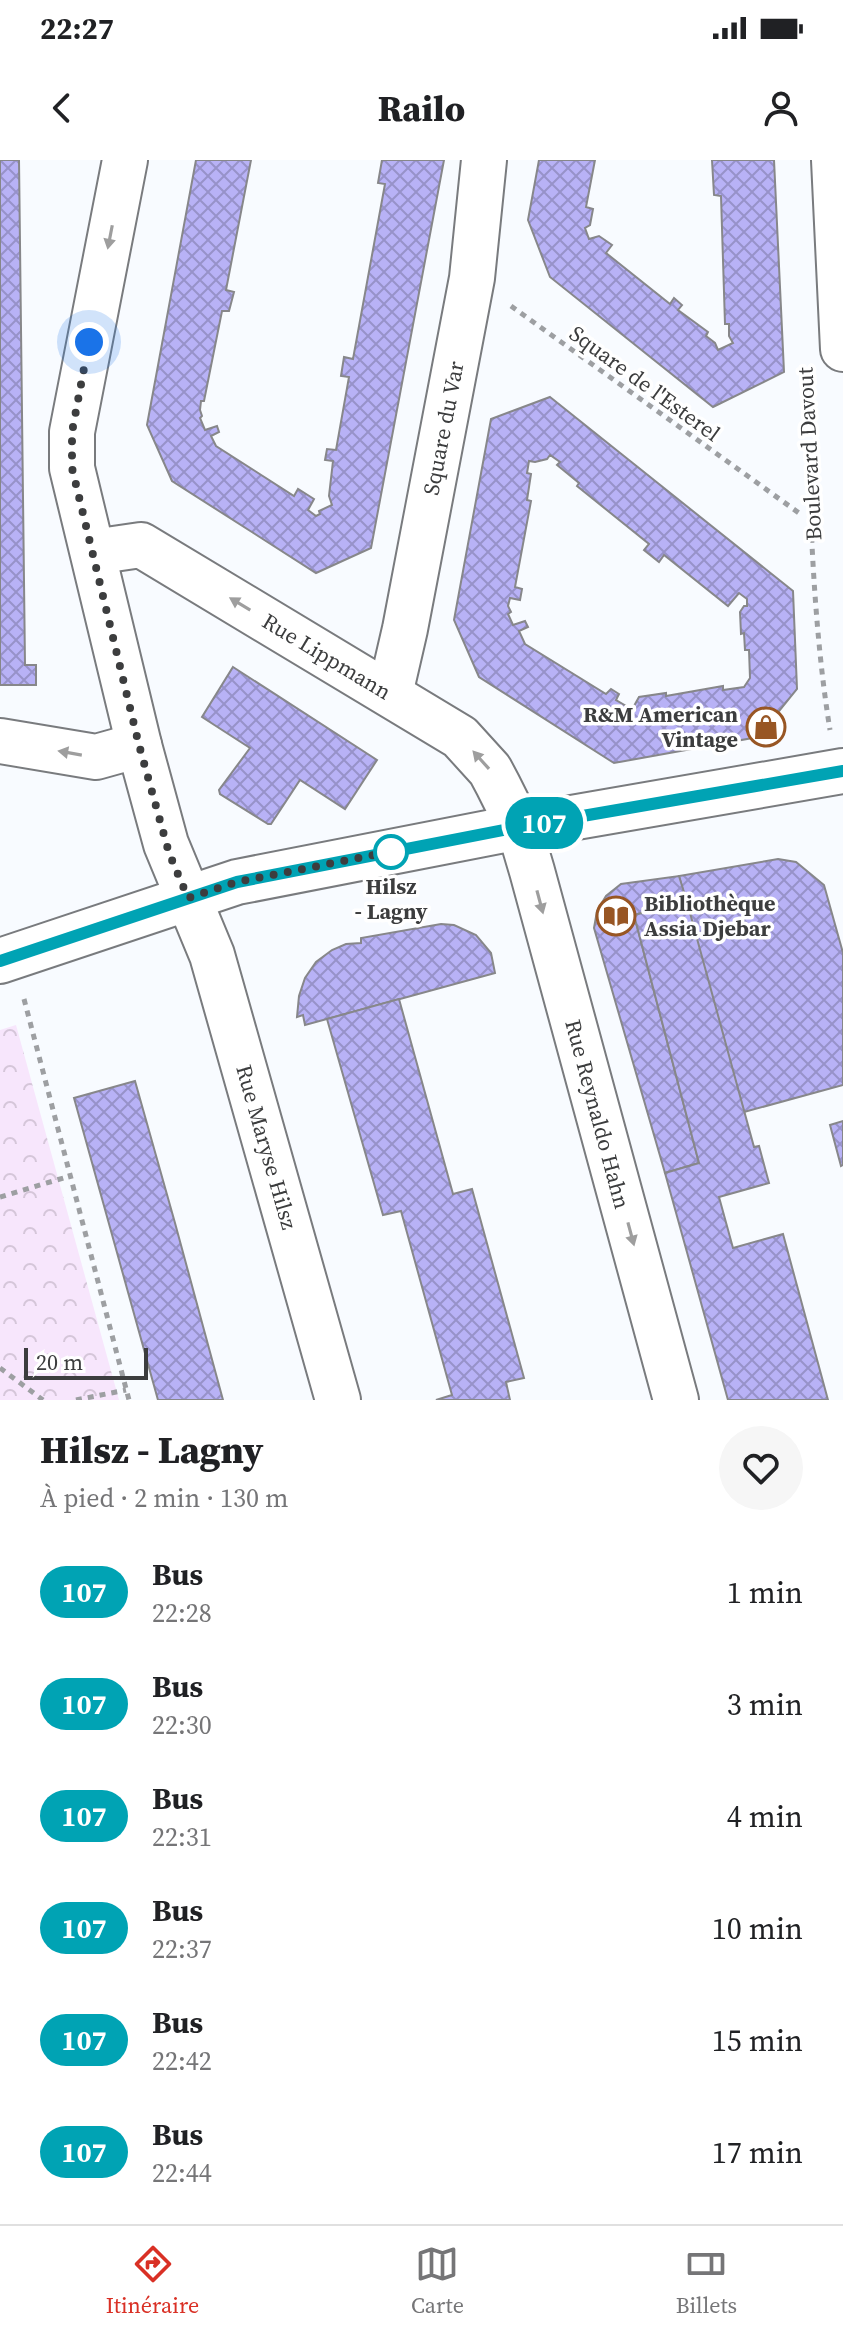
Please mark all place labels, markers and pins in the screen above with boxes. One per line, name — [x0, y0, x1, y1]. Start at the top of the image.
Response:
place label: R&M American Vintage — [583, 699, 738, 754]
shop icon: R&M American Vintage — [745, 706, 787, 748]
marker: Hilsz - Lagny — [374, 835, 408, 869]
place label: Hilsz - Lagny — [354, 871, 428, 926]
place label: Bibliothèque Assia Djebar — [644, 888, 775, 943]
library icon: Bibliothèque Assia Djebar — [595, 895, 637, 937]

